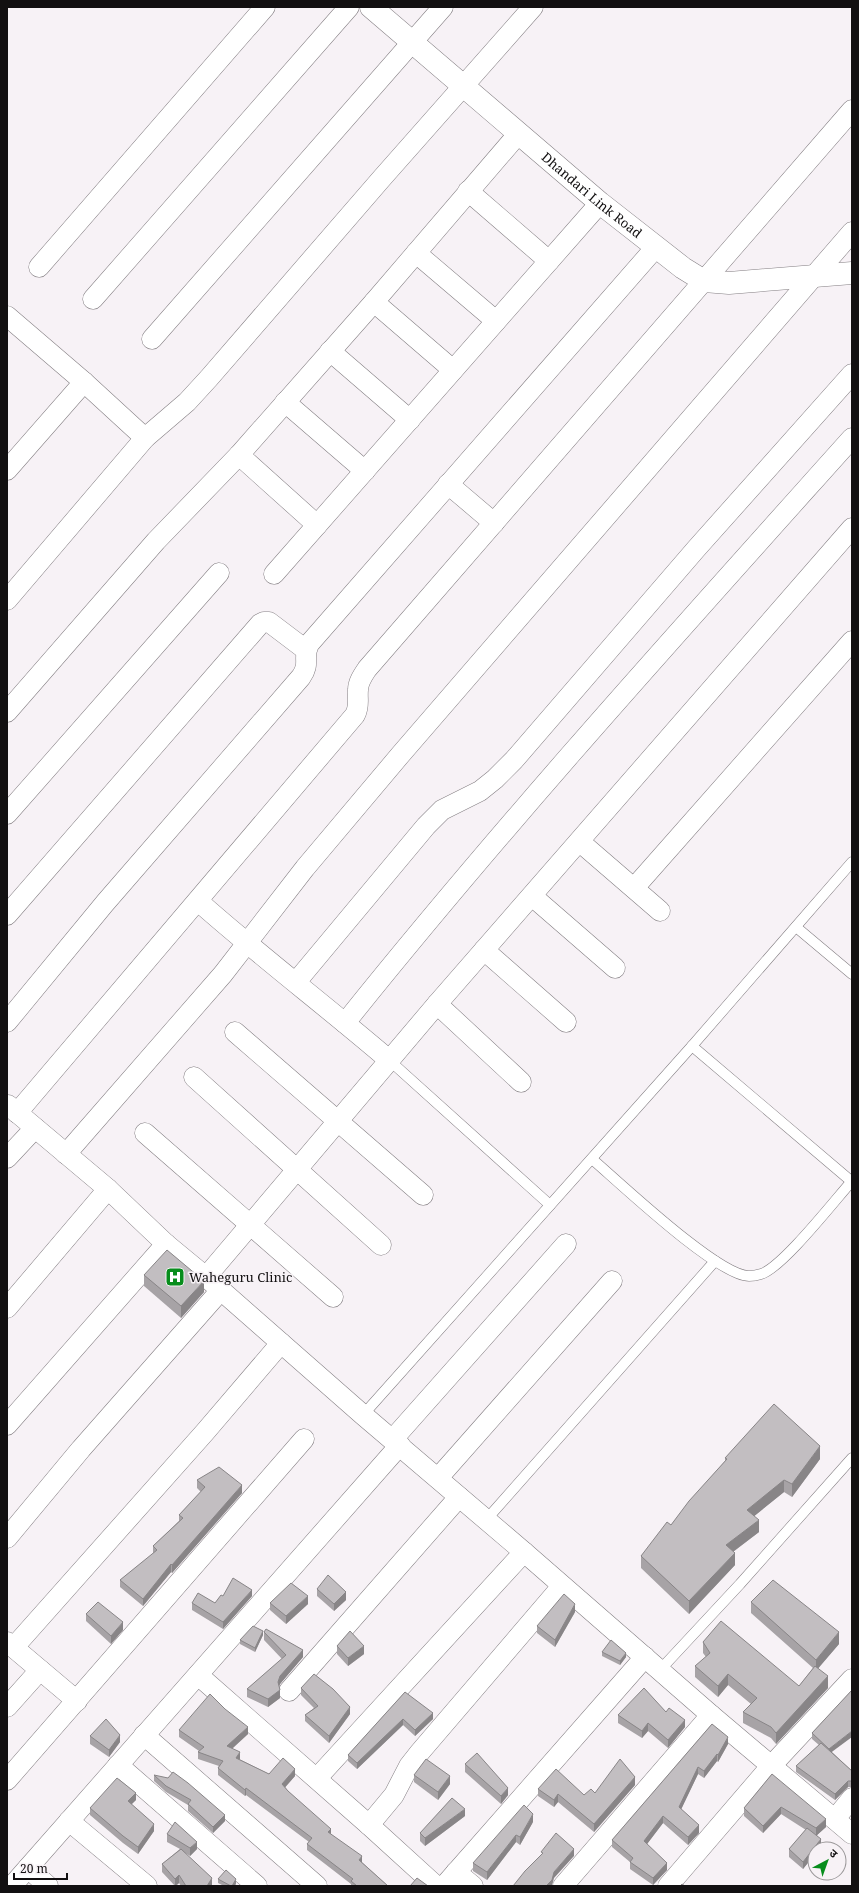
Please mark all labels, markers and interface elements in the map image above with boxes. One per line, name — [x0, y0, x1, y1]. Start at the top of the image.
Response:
street label: Dhandari Link Road — [538, 148, 646, 242]
hospital icon: Waheguru Clinic — [164, 1266, 186, 1288]
place label: Waheguru Clinic — [189, 1268, 292, 1286]
north arrow — [807, 1841, 847, 1881]
text: उ — [827, 1845, 842, 1861]
scale bar — [14, 1855, 67, 1881]
text: 20 m — [20, 1860, 48, 1877]

